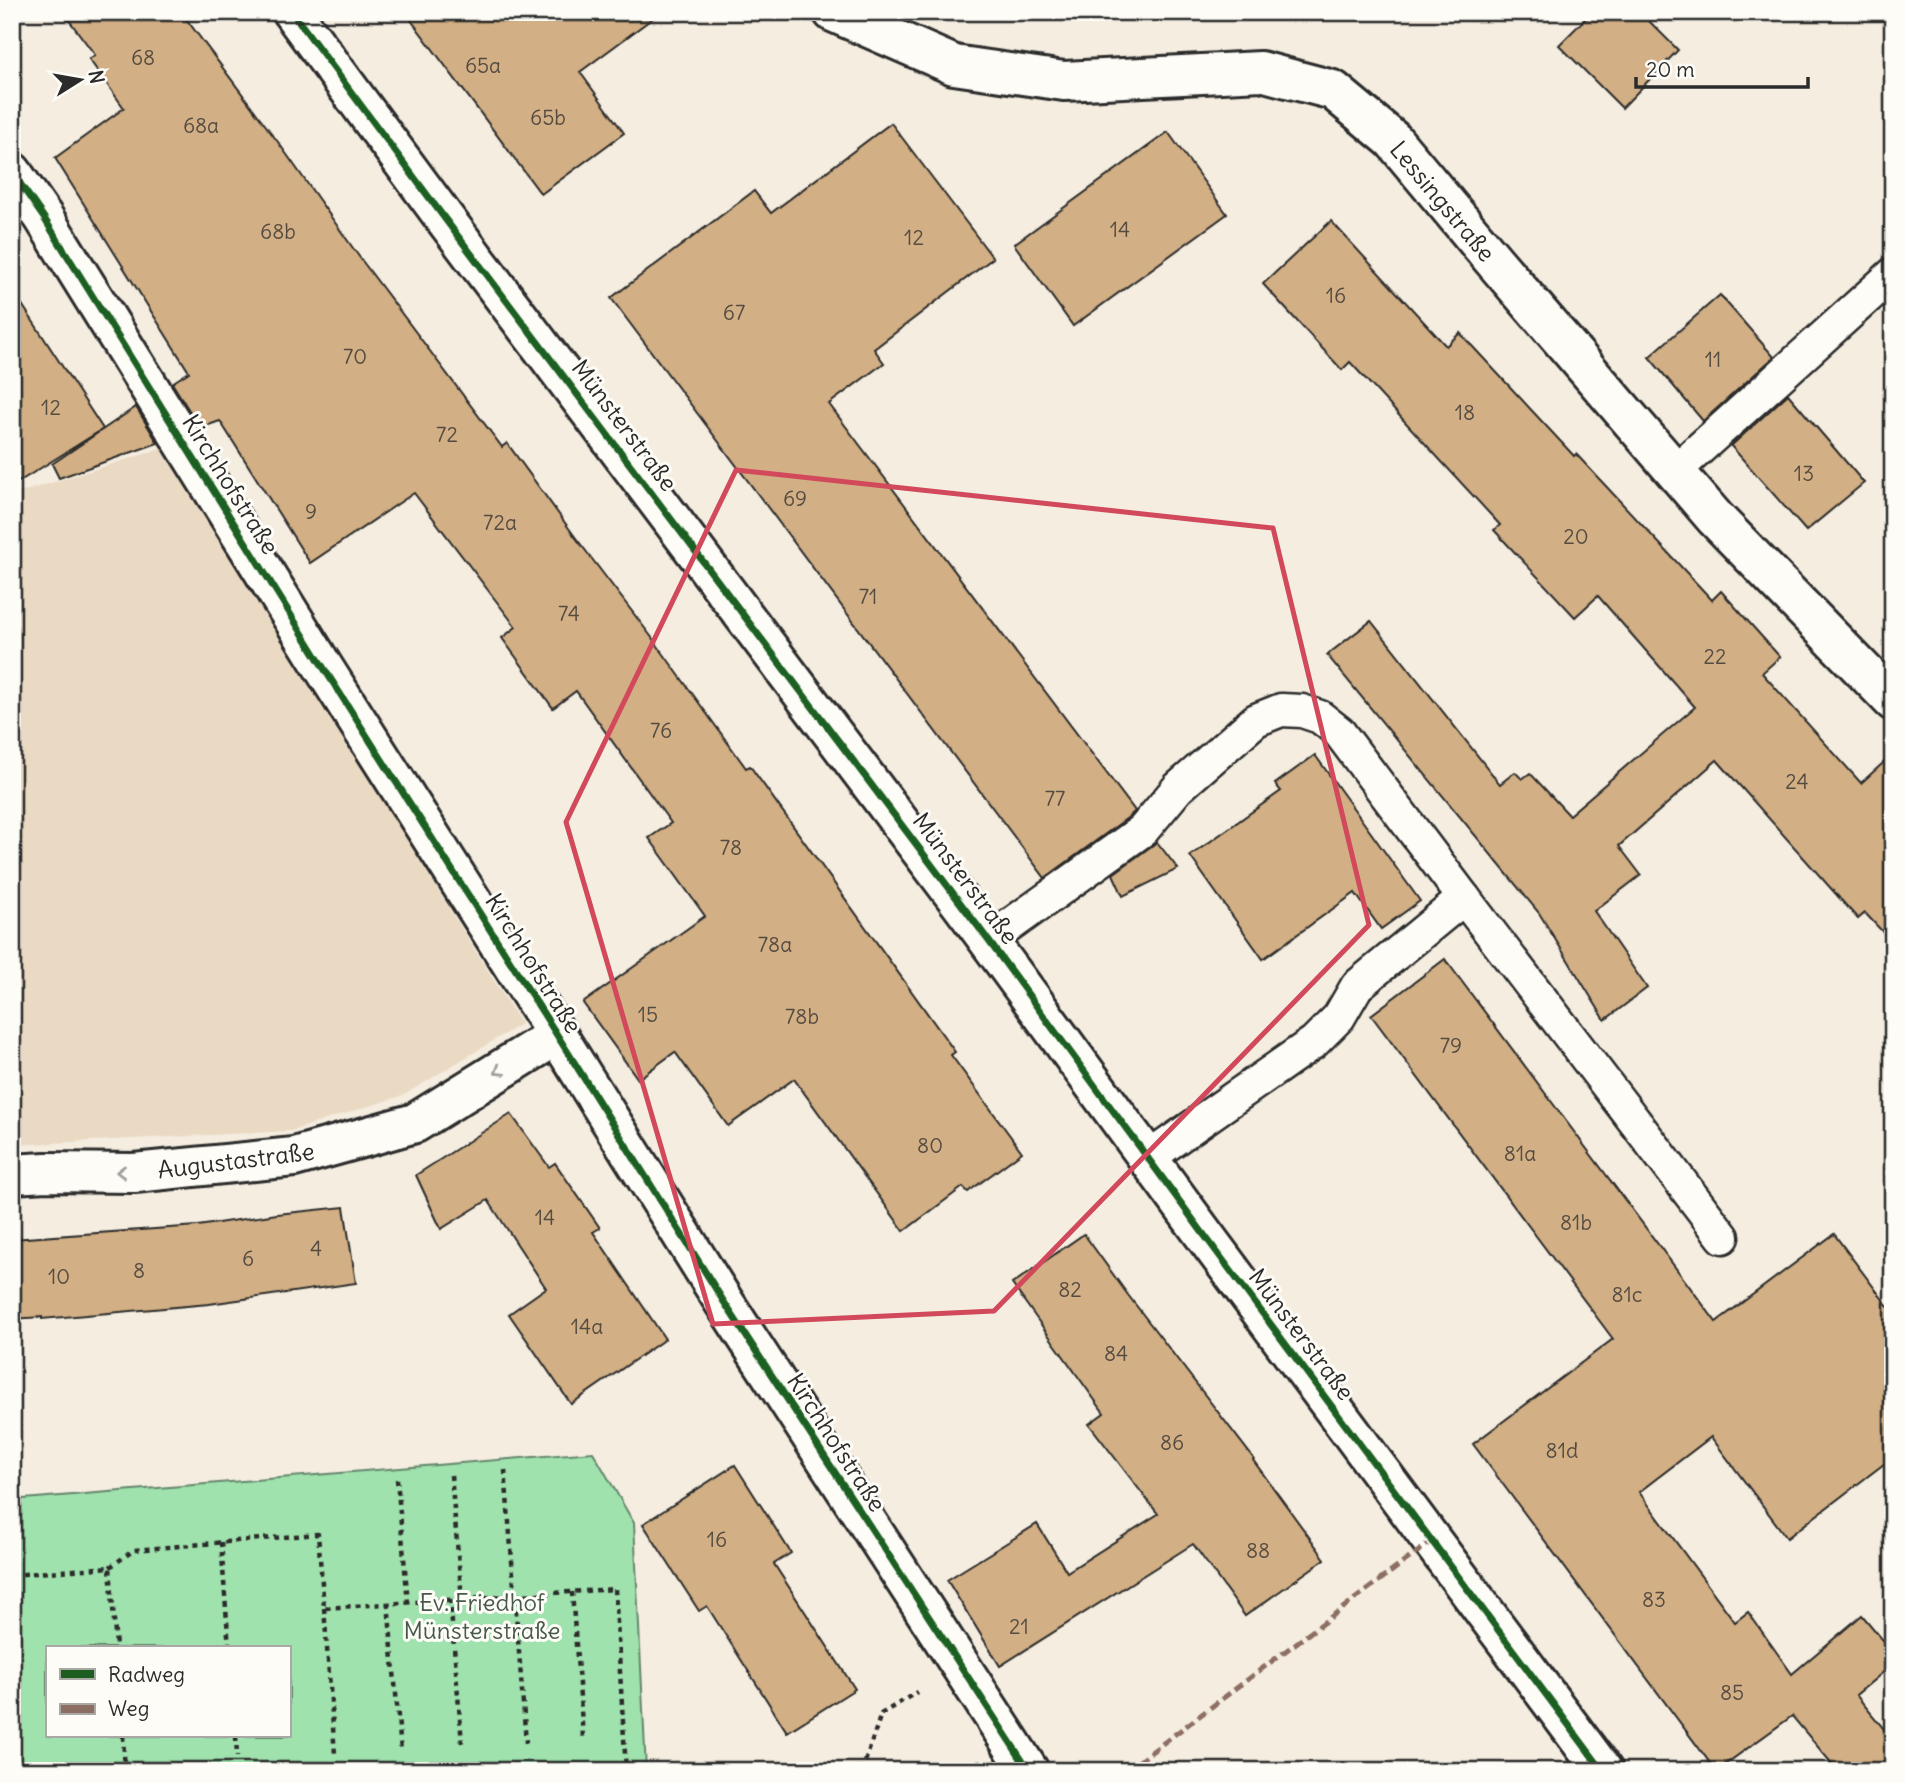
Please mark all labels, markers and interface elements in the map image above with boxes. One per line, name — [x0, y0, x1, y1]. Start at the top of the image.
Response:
house number: 68 — [131, 44, 155, 71]
north arrow — [46, 46, 116, 116]
scale bar — [1636, 46, 1807, 90]
house number: 65a — [465, 52, 501, 79]
text: 20 m — [1646, 56, 1695, 83]
text: N — [84, 68, 110, 85]
house number: 65b — [530, 104, 566, 131]
house number: 68a — [183, 112, 219, 139]
street label: Lessingstraße — [1384, 135, 1502, 267]
house number: 14 — [1110, 216, 1130, 243]
house number: 68b — [260, 218, 296, 245]
house number: 12 — [904, 224, 924, 251]
house number: 16 — [1326, 282, 1346, 309]
house number: 67 — [723, 299, 745, 326]
house number: 70 — [343, 343, 367, 370]
house number: 11 — [1705, 346, 1721, 373]
street label: Münsterstraße — [566, 353, 684, 497]
house number: 12 — [41, 394, 61, 421]
house number: 18 — [1455, 399, 1475, 426]
street label: Kirchhofstraße — [176, 409, 286, 559]
house number: 72 — [436, 421, 458, 448]
house number: 13 — [1794, 460, 1814, 487]
house number: 69 — [783, 485, 807, 512]
house number: 9 — [305, 498, 317, 525]
house number: 72a — [483, 509, 517, 536]
house number: 20 — [1563, 523, 1589, 550]
house number: 71 — [859, 583, 877, 610]
house number: 74 — [558, 600, 580, 627]
house number: 22 — [1703, 643, 1727, 670]
house number: 76 — [650, 717, 672, 744]
house number: 24 — [1785, 768, 1809, 795]
house number: 77 — [1045, 785, 1065, 812]
street label: Münsterstraße — [907, 806, 1025, 950]
house number: 78 — [720, 834, 742, 861]
street label: Kirchhofstraße — [479, 888, 589, 1038]
house number: 78a — [758, 931, 792, 958]
house number: 15 — [638, 1001, 658, 1028]
house number: 78b — [785, 1003, 819, 1030]
house number: 79 — [1440, 1032, 1462, 1059]
one-way arrow — [494, 1062, 507, 1075]
house number: 80 — [917, 1132, 943, 1159]
street label: Augustastraße — [156, 1136, 316, 1184]
house number: 81a — [1504, 1140, 1536, 1167]
one-way arrow — [115, 1165, 126, 1180]
house number: 14 — [535, 1204, 555, 1231]
house number: 81b — [1560, 1209, 1592, 1236]
house number: 4 — [310, 1235, 322, 1262]
house number: 6 — [242, 1245, 254, 1272]
house number: 8 — [133, 1257, 145, 1284]
street label: Münsterstraße — [1243, 1262, 1361, 1406]
house number: 10 — [48, 1263, 70, 1290]
house number: 82 — [1058, 1276, 1082, 1303]
house number: 81c — [1611, 1281, 1643, 1308]
house number: 14a — [571, 1313, 603, 1340]
house number: 84 — [1104, 1340, 1128, 1367]
street label: Kirchhofstraße — [781, 1367, 893, 1517]
house number: 86 — [1160, 1429, 1184, 1456]
house number: 81d — [1546, 1437, 1578, 1464]
house number: 16 — [707, 1526, 727, 1553]
house number: 88 — [1246, 1537, 1270, 1564]
house number: 83 — [1642, 1586, 1666, 1613]
park label: Ev. Friedhof Münsterstraße — [404, 1587, 560, 1645]
house number: 21 — [1009, 1613, 1029, 1640]
legend — [46, 1646, 290, 1738]
text: Radweg — [108, 1661, 185, 1688]
house number: 85 — [1720, 1679, 1744, 1706]
text: Weg — [108, 1695, 149, 1722]

